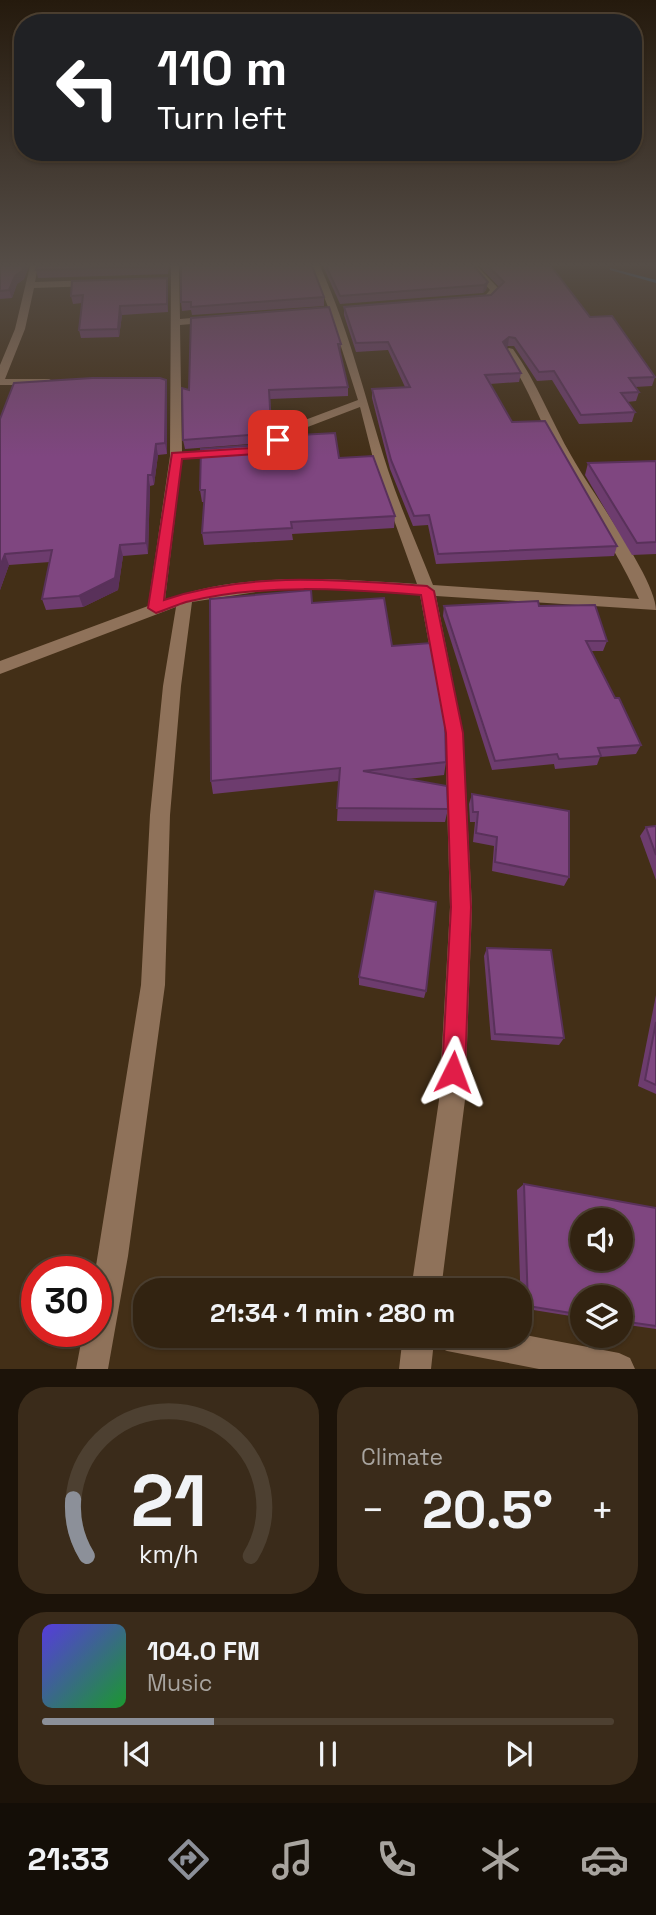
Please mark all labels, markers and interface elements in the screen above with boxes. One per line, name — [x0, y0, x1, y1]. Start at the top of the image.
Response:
text: 110 m — [157, 37, 287, 99]
icon: left — [42, 42, 133, 133]
text: Turn left — [157, 98, 287, 138]
pin — [248, 410, 308, 470]
icon: arrive — [259, 421, 297, 459]
position arrow — [416, 1035, 490, 1109]
map controls — [570, 1208, 633, 1348]
button: sound — [570, 1208, 633, 1271]
speed limit sign: 30 — [21, 1256, 112, 1347]
button: layers — [570, 1285, 633, 1348]
text: 21:34 · 1 min · 280 m — [210, 1296, 455, 1330]
text: Climate — [361, 1442, 443, 1472]
text: 21 — [130, 1455, 207, 1548]
text: 20.5° — [422, 1477, 553, 1543]
text: − — [361, 1486, 385, 1534]
text: + — [590, 1486, 614, 1534]
text: km/h — [139, 1538, 198, 1570]
text: 104.0 FM — [147, 1634, 260, 1668]
text: Music — [147, 1668, 212, 1698]
icon: previous — [118, 1735, 156, 1773]
icon: pause — [309, 1735, 347, 1773]
icon: next — [500, 1735, 538, 1773]
icon: directions — [164, 1835, 213, 1884]
icon: music — [268, 1835, 317, 1884]
icon: phone — [372, 1835, 421, 1884]
icon: climate — [476, 1835, 525, 1884]
icon: car — [580, 1835, 629, 1884]
text: 21:33 — [27, 1839, 109, 1879]

